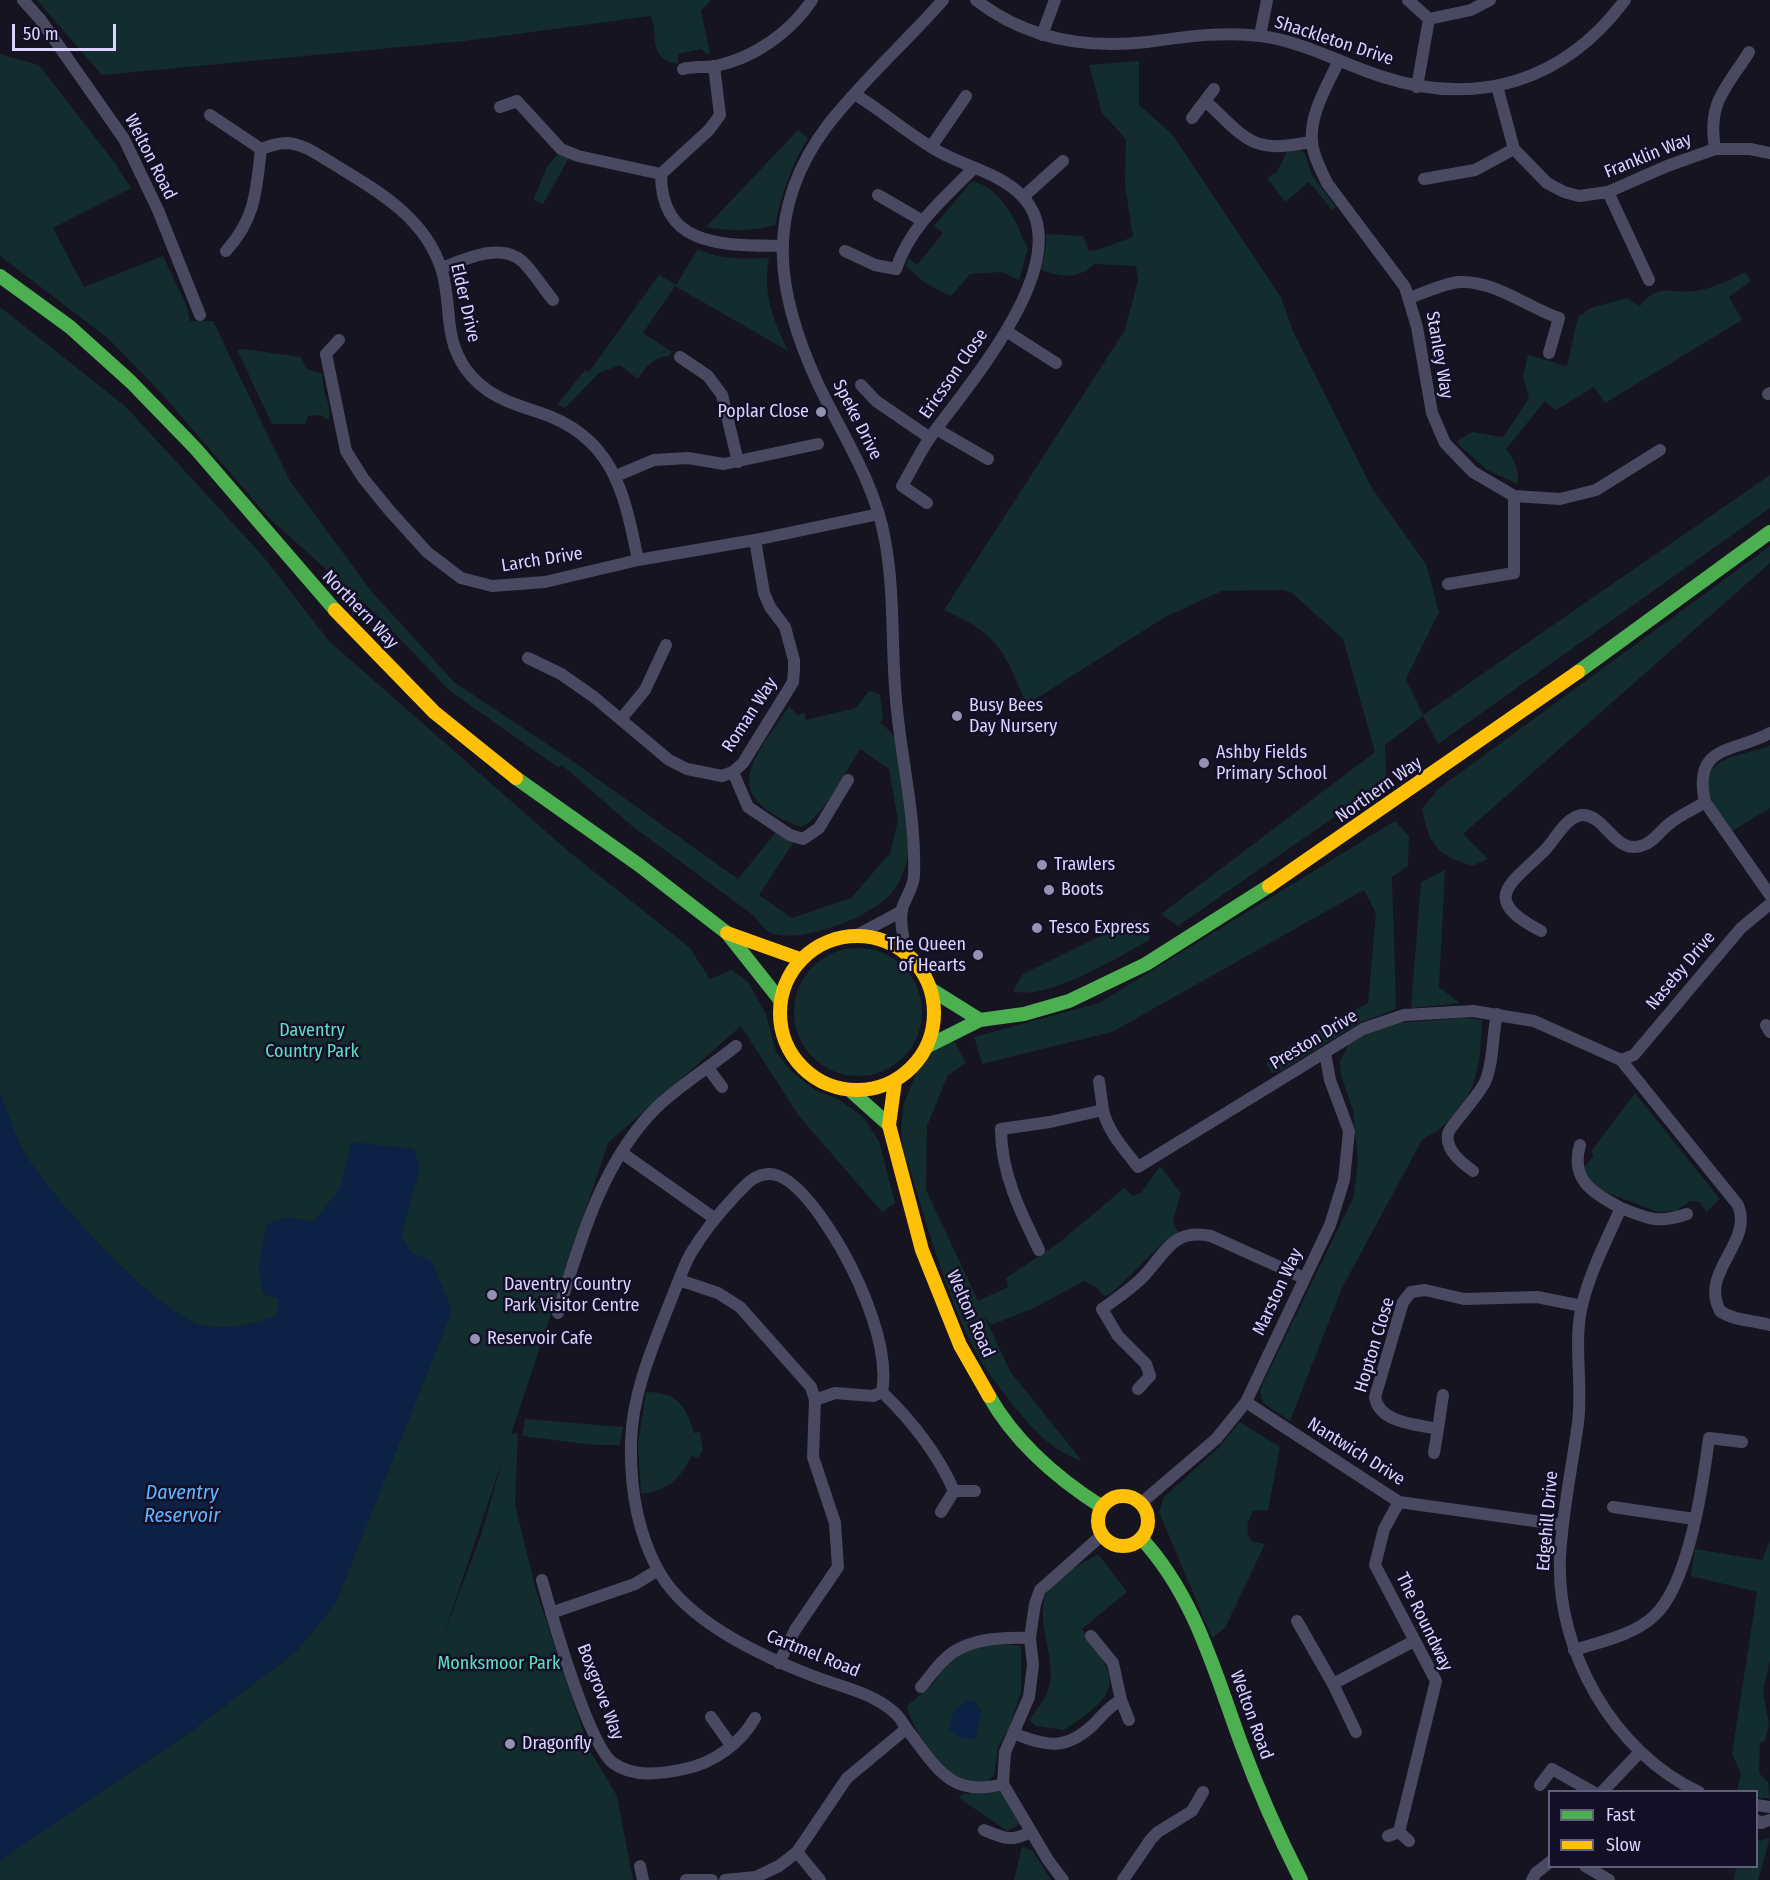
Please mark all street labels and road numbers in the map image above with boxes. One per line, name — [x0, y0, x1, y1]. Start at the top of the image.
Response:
street label: Shackleton Drive — [1272, 12, 1396, 70]
street label: Welton Road — [119, 111, 181, 203]
street label: Franklin Way — [1601, 129, 1695, 183]
street label: Elder Drive — [445, 262, 485, 344]
street label: Stanley Way — [1421, 310, 1457, 400]
street label: Ericsson Close — [915, 325, 993, 423]
street label: Speke Drive — [828, 376, 886, 464]
street label: Larch Drive — [500, 543, 584, 577]
street label: Northern Way — [317, 566, 403, 654]
street label: Roman Way — [718, 674, 782, 756]
street label: Northern Way — [1332, 752, 1426, 828]
street label: Naseby Drive — [1642, 927, 1720, 1015]
street label: Preston Drive — [1266, 1005, 1362, 1075]
street label: Marston Way — [1248, 1245, 1308, 1339]
street label: Welton Road — [941, 1267, 999, 1361]
street label: Hopton Close — [1350, 1295, 1400, 1395]
street label: Nantwich Drive — [1303, 1413, 1409, 1491]
street label: Edgehill Drive — [1533, 1470, 1563, 1572]
street label: The Roundway — [1391, 1569, 1457, 1675]
street label: Cartmel Road — [763, 1625, 863, 1683]
street label: Boxgrove Way — [572, 1641, 628, 1743]
street label: Welton Road — [1225, 1668, 1277, 1762]

